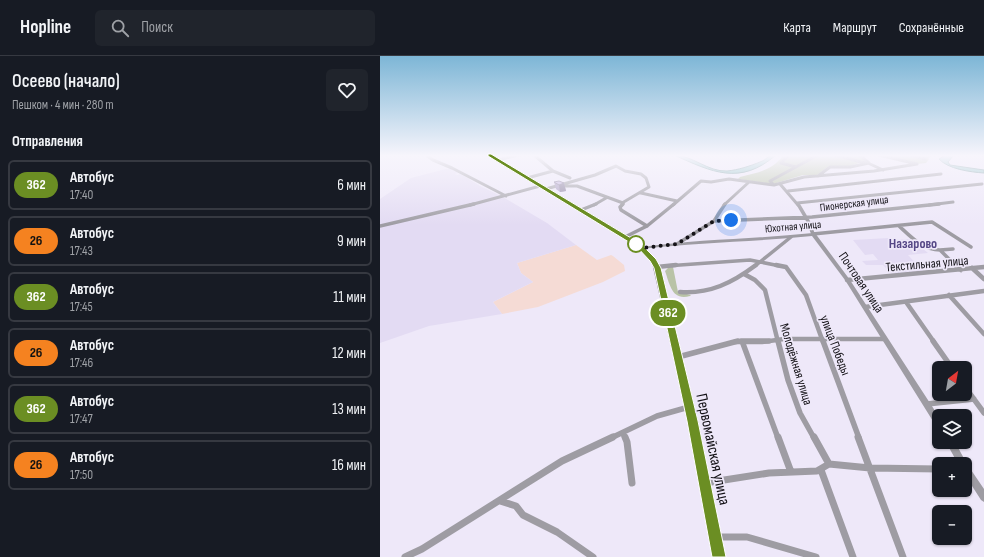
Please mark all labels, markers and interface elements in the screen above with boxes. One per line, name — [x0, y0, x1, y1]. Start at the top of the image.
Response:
search box — [95, 10, 375, 46]
text: Hopline — [20, 16, 71, 39]
icon: search — [109, 17, 131, 39]
text: Поиск — [141, 18, 173, 37]
text: Карта — [783, 19, 811, 36]
text: Маршрут — [833, 19, 877, 36]
text: Сохранённые — [899, 19, 964, 36]
button: heart — [326, 69, 368, 111]
text: Осеево (начало) — [12, 70, 120, 93]
text: Пешком · 4 мин · 280 m — [12, 97, 114, 113]
text: Отправления — [12, 132, 83, 151]
text: Автобус — [70, 168, 114, 187]
text: 362 — [26, 176, 46, 193]
text: 6 мин — [337, 176, 366, 195]
text: 17:40 — [70, 187, 93, 203]
street label: Пионерская улица — [819, 193, 889, 214]
your location — [721, 210, 741, 230]
street label: Юхотная улица — [764, 218, 822, 235]
text: Автобус — [70, 224, 114, 243]
text: 26 — [30, 232, 42, 249]
text: 9 мин — [337, 232, 366, 251]
unlabelled marker — [627, 235, 645, 253]
district label: Назарово — [889, 235, 937, 252]
text: 17:43 — [70, 243, 93, 259]
street label: Почтовая улица — [835, 249, 887, 316]
street label: Текстильная улица — [885, 252, 969, 276]
text: Автобус — [70, 280, 114, 299]
text: 362 — [26, 288, 46, 305]
text: 11 мин — [333, 288, 366, 307]
text: 17:45 — [70, 299, 93, 315]
line badge: 362 — [645, 300, 691, 326]
text: 362 — [658, 304, 678, 321]
street label: улица Победы — [816, 313, 854, 378]
street label: Молодёжная улица — [776, 322, 816, 407]
text: Автобус — [70, 336, 114, 355]
text: 26 — [30, 344, 42, 361]
text: 12 мин — [332, 344, 366, 363]
text: 17:46 — [70, 355, 93, 371]
north arrow — [932, 361, 972, 401]
map controls — [932, 361, 972, 545]
text: Автобус — [70, 392, 114, 411]
street label: Первомайская улица — [691, 392, 734, 507]
text: 362 — [26, 400, 46, 417]
text: 13 мин — [332, 400, 366, 419]
button: layers — [932, 409, 972, 449]
text: 17:47 — [70, 411, 93, 427]
text: Автобус — [70, 448, 114, 467]
text: 26 — [30, 456, 42, 473]
text: 16 мин — [332, 456, 366, 475]
button: + — [932, 457, 972, 497]
text: 17:50 — [70, 467, 93, 483]
button: − — [932, 505, 972, 545]

